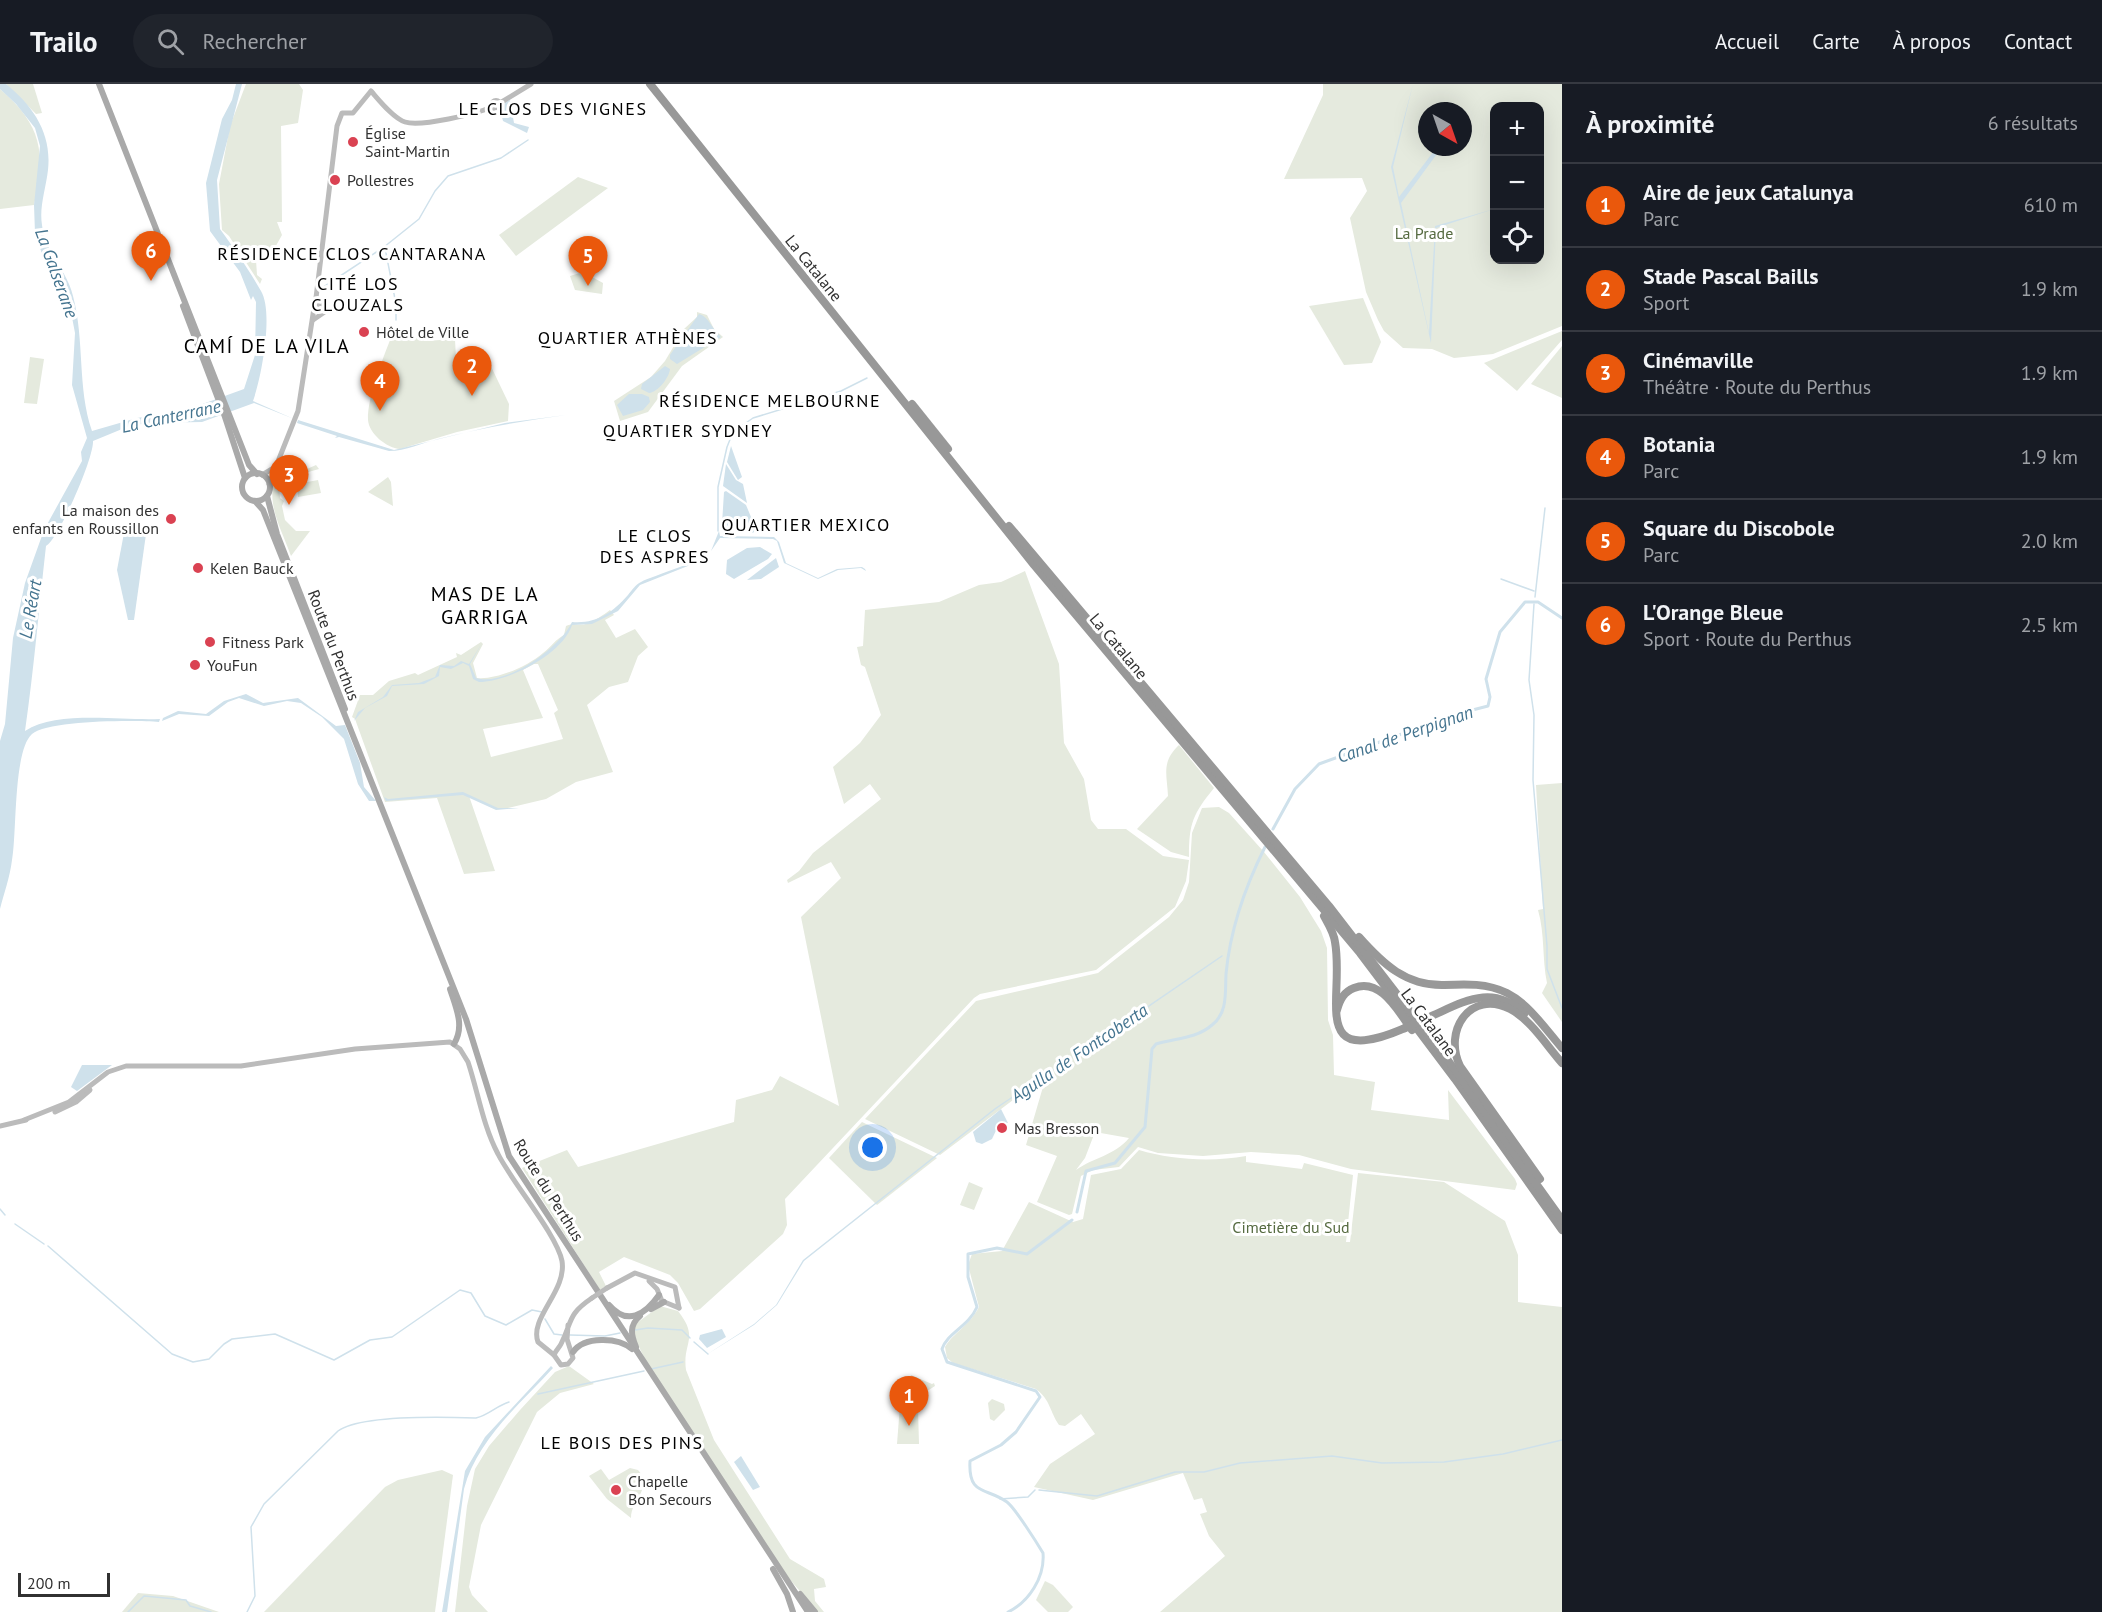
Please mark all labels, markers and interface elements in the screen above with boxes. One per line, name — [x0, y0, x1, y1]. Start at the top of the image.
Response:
search box — [133, 14, 553, 68]
text: Trailo — [30, 23, 97, 60]
icon: search — [154, 25, 187, 58]
text: Rechercher — [202, 27, 307, 55]
text: Accueil — [1715, 28, 1779, 55]
text: Carte — [1812, 28, 1860, 55]
text: À propos — [1893, 28, 1971, 55]
text: Contact — [2004, 28, 2072, 55]
district label: LE CLOS DES VIGNES — [459, 97, 647, 120]
north arrow — [1418, 102, 1472, 156]
map controls — [1490, 102, 1544, 264]
button: + — [1490, 102, 1544, 156]
text: À proximité — [1586, 107, 1714, 140]
text: 6 résultats — [1988, 110, 2078, 136]
place label: Église Saint-Martin — [365, 123, 450, 161]
marker: Église Saint-Martin — [346, 135, 360, 149]
button: − — [1490, 156, 1544, 210]
place label: Pollestres — [347, 170, 414, 190]
marker: Pollestres — [328, 173, 342, 187]
text: Aire de jeux Catalunya — [1643, 178, 1854, 206]
text: 1 — [1600, 192, 1611, 218]
text: 610 m — [2024, 192, 2078, 218]
text: Parc — [1643, 206, 1679, 232]
button: locate — [1490, 210, 1544, 264]
park label: La Prade — [1395, 223, 1453, 243]
water label: La Galserane — [30, 225, 84, 322]
street label: La Catalane — [781, 231, 847, 305]
pin: 6 — [132, 232, 170, 281]
pin: 5 — [568, 236, 608, 286]
district label: RÉSIDENCE CLOS CANTARANA — [217, 242, 487, 265]
text: Stade Pascal Baills — [1643, 262, 1819, 290]
district label: CITÉ LOS CLOUZALS — [311, 272, 405, 316]
text: 2 — [1600, 276, 1611, 302]
text: 1.9 km — [2021, 276, 2078, 302]
text: Sport — [1643, 290, 1689, 316]
place label: Hôtel de Ville — [376, 322, 469, 342]
marker: Hôtel de Ville — [357, 325, 371, 339]
district label: QUARTIER ATHÈNES — [538, 326, 718, 349]
district label: CAMÍ DE LA VILA — [184, 333, 350, 359]
pin: 2 — [452, 346, 492, 396]
text: Cinémaville — [1643, 346, 1754, 374]
text: 3 — [1600, 360, 1611, 386]
text: 1.9 km — [2021, 360, 2078, 386]
pin: 4 — [360, 362, 400, 411]
text: Théâtre · Route du Perthus — [1643, 374, 1871, 400]
district label: RÉSIDENCE MELBOURNE — [659, 389, 881, 412]
water label: La Canterrane — [119, 394, 224, 438]
district label: QUARTIER SYDNEY — [603, 419, 773, 442]
text: Botania — [1643, 430, 1715, 458]
text: 4 — [1600, 444, 1611, 470]
text: 1.9 km — [2021, 444, 2078, 470]
pin: 3 — [270, 456, 308, 505]
text: Parc — [1643, 458, 1679, 484]
place label: La maison des enfants en Roussillon — [12, 500, 159, 538]
marker: La maison des enfants en Roussillon — [164, 512, 178, 526]
district label: QUARTIER MEXICO — [721, 513, 891, 536]
text: Square du Discobole — [1643, 514, 1835, 542]
district label: LE CLOS DES ASPRES — [600, 524, 710, 568]
text: 5 — [1600, 528, 1611, 554]
text: 2.0 km — [2021, 528, 2078, 554]
text: Parc — [1643, 542, 1679, 568]
place label: Kelen Bauck — [210, 558, 294, 578]
marker: Kelen Bauck — [191, 561, 205, 575]
water label: Le Réart — [14, 576, 47, 640]
district label: MAS DE LA GARRIGA — [431, 581, 539, 630]
street label: Route du Perthus — [304, 587, 364, 703]
text: L'Orange Bleue — [1643, 598, 1783, 626]
street label: La Catalane — [1086, 609, 1152, 683]
text: 6 — [1600, 612, 1611, 638]
text: 2.5 km — [2021, 612, 2078, 638]
text: Sport · Route du Perthus — [1643, 626, 1852, 652]
place label: Fitness Park — [222, 632, 304, 652]
marker: Fitness Park — [203, 635, 217, 649]
place label: YouFun — [207, 655, 257, 675]
marker: YouFun — [188, 658, 202, 672]
water label: Canal de Perpignan — [1334, 700, 1476, 768]
street label: La Catalane — [1397, 984, 1461, 1060]
water label: Agulla de Fontcoberta — [1005, 998, 1152, 1108]
place label: Mas Bresson — [1014, 1118, 1099, 1138]
marker: Mas Bresson — [995, 1121, 1009, 1135]
your location — [858, 1133, 887, 1162]
street label: Route du Perthus — [510, 1135, 589, 1245]
park label: Cimetière du Sud — [1232, 1217, 1350, 1237]
pin: 1 — [890, 1376, 928, 1426]
district label: LE BOIS DES PINS — [541, 1431, 703, 1454]
place label: Chapelle Bon Secours — [628, 1471, 712, 1509]
marker: Chapelle Bon Secours — [609, 1483, 623, 1497]
scale bar — [18, 1570, 110, 1598]
text: 200 m — [27, 1573, 70, 1593]

